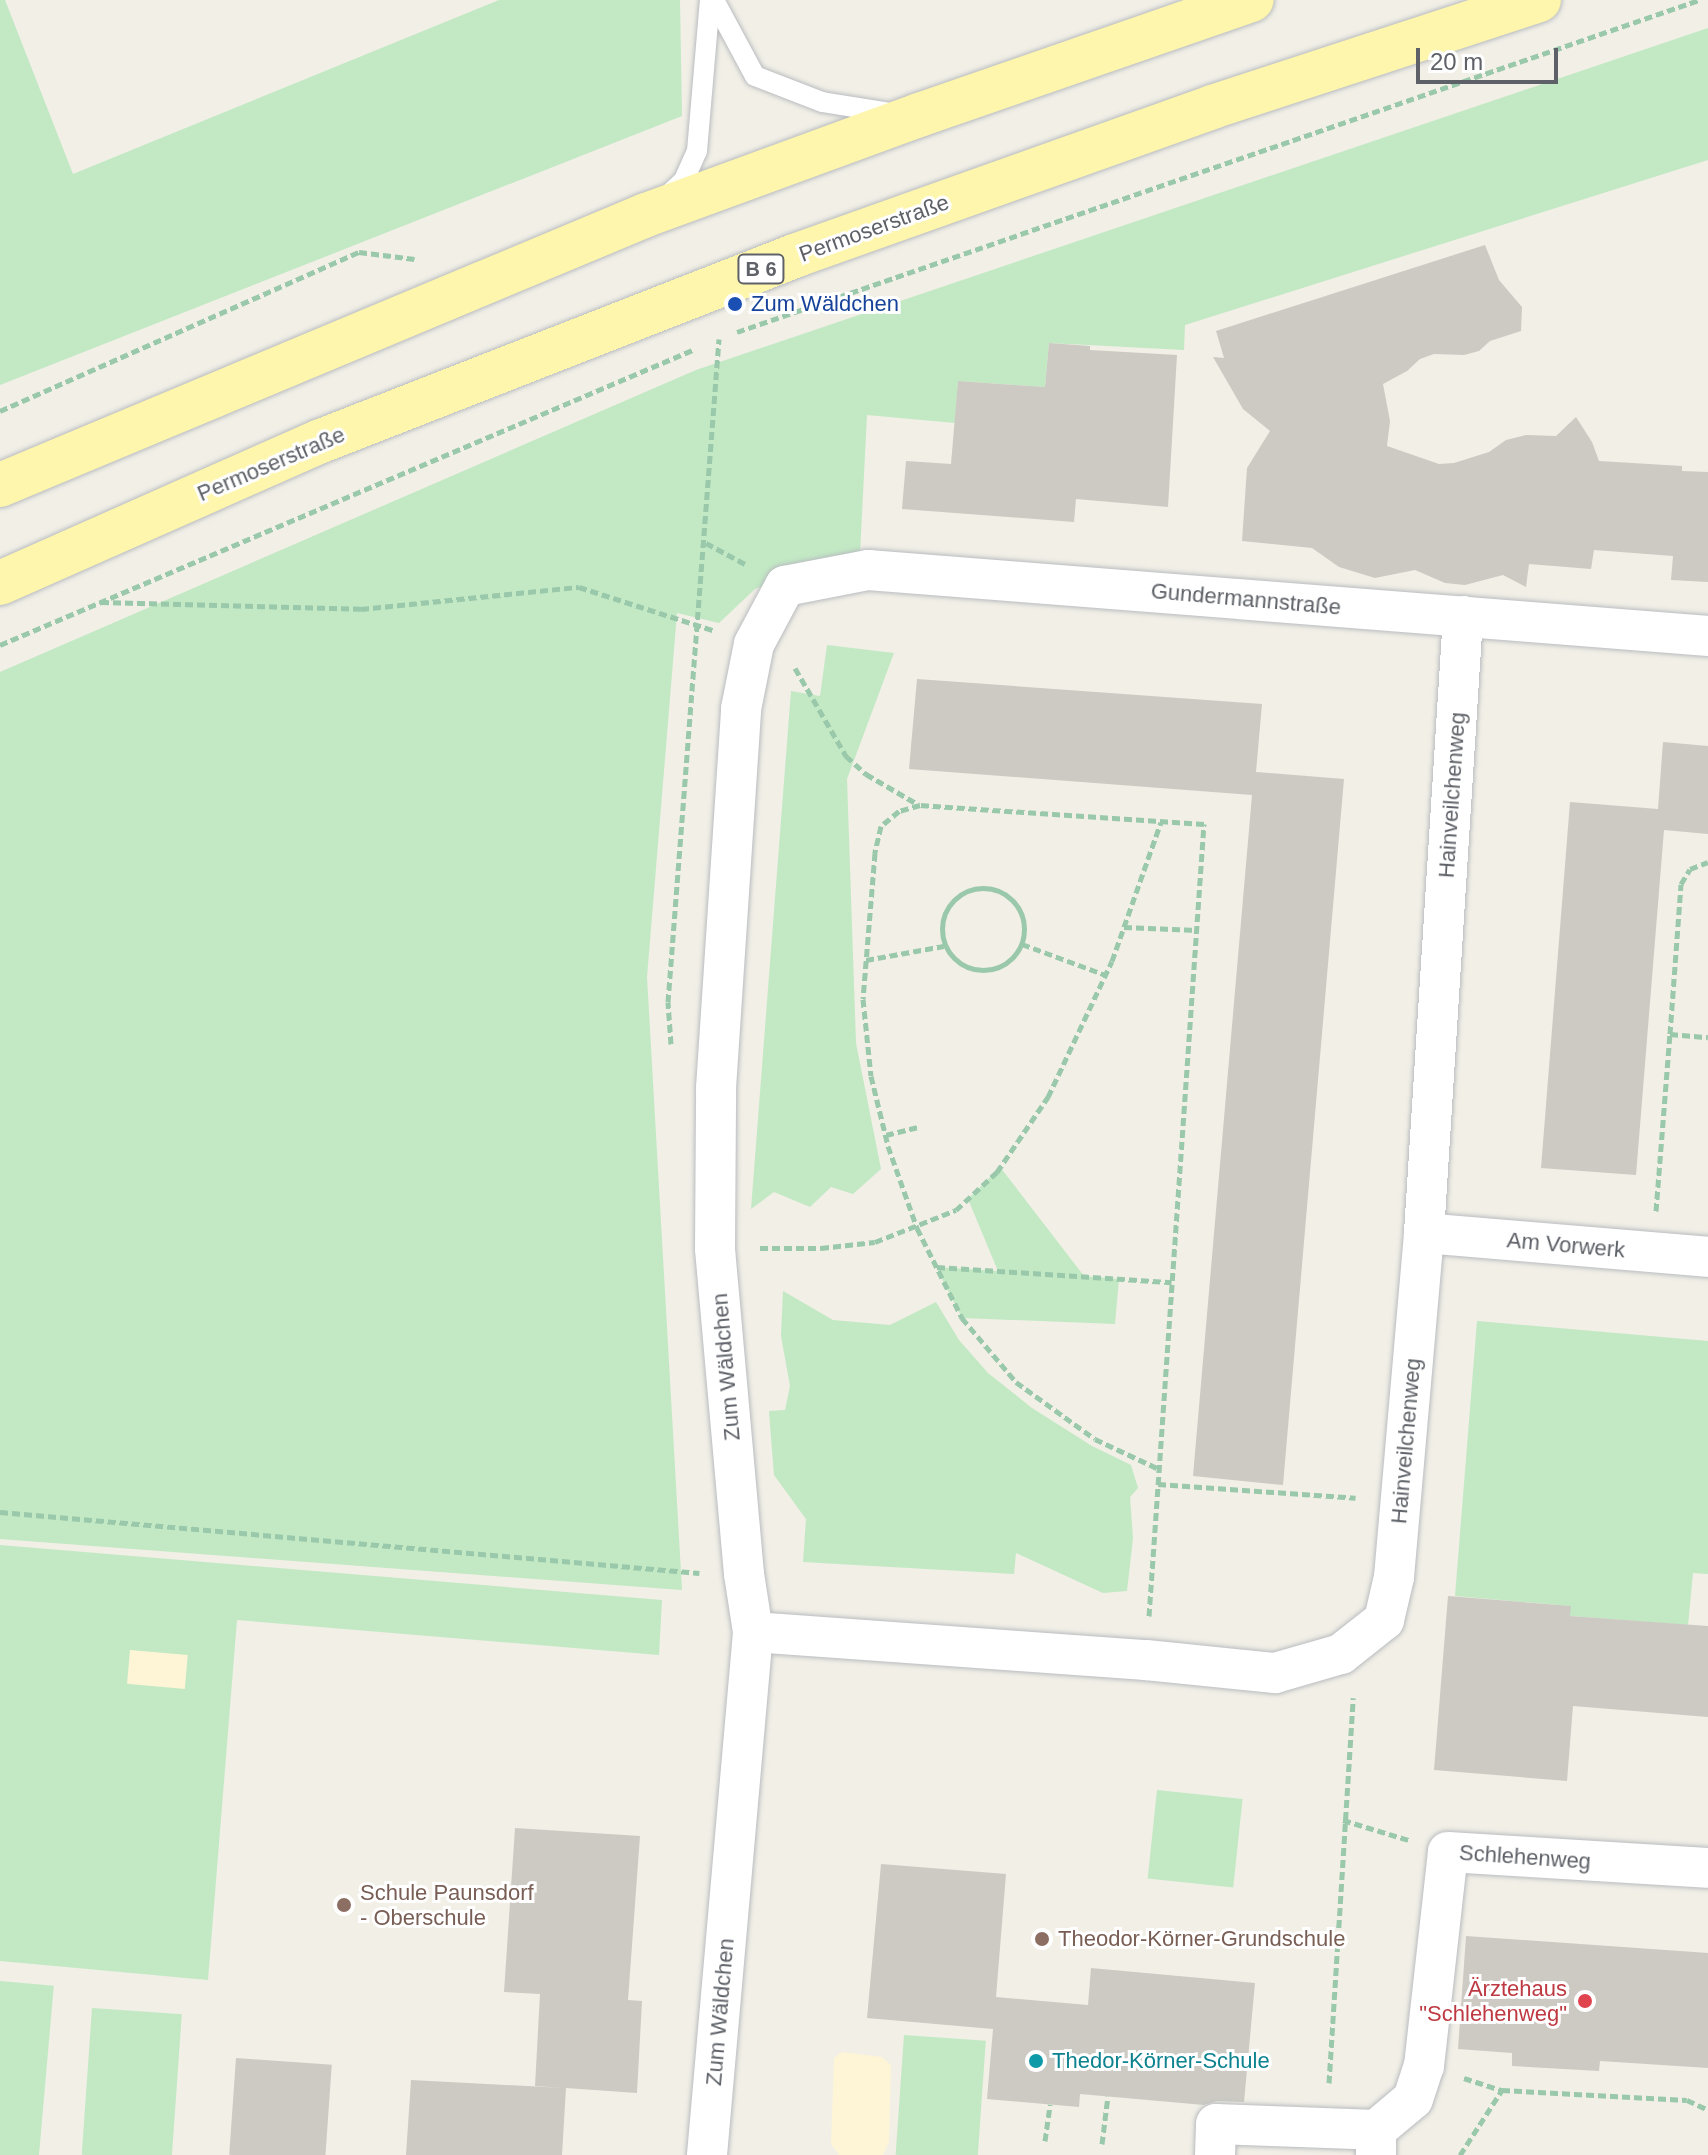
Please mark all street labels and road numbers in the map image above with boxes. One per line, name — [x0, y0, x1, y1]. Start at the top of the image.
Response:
street label: Permoserstraße — [795, 189, 953, 267]
road number: B 6 — [737, 253, 785, 285]
street label: Permoserstraße — [193, 421, 349, 507]
street label: Gundermannstraße — [1150, 578, 1342, 620]
street label: Hainveilchenweg — [1433, 711, 1471, 879]
street label: Am Vorwerk — [1506, 1227, 1626, 1263]
street label: Zum Wäldchen — [706, 1292, 746, 1442]
street label: Hainveilchenweg — [1386, 1357, 1426, 1525]
street label: Schlehenweg — [1458, 1839, 1592, 1875]
street label: Zum Wäldchen — [700, 1937, 740, 2087]

